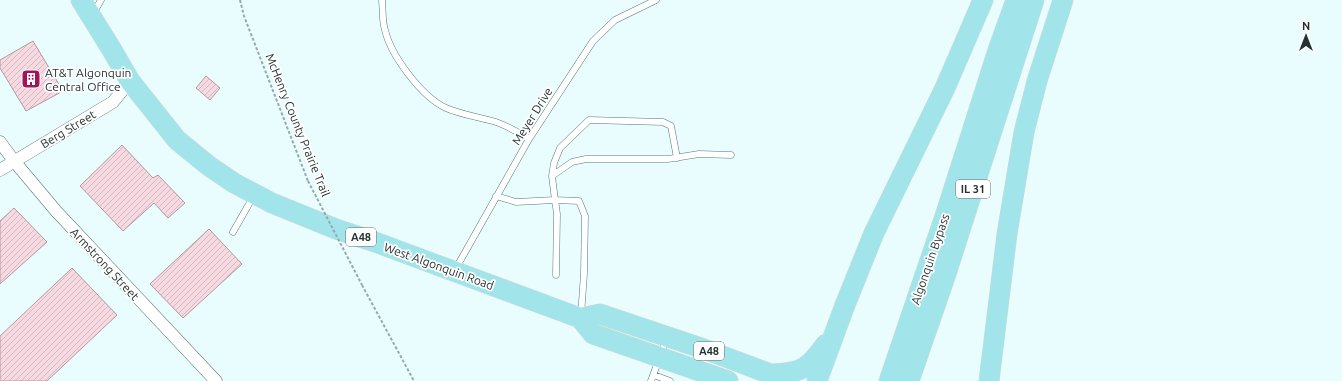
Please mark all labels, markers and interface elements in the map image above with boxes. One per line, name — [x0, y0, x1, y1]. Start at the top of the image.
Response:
north arrow — [1286, 16, 1326, 56]
text: N — [1302, 20, 1310, 32]
street label: McHenry County Prairie Trail — [263, 52, 333, 198]
place label: AT&T Algonquin Central Office — [45, 66, 131, 93]
building icon: AT&T Algonquin Central Office — [20, 68, 42, 90]
street label: Meyer Drive — [509, 85, 555, 147]
street label: Berg Street — [38, 107, 98, 151]
road number: IL 31 — [956, 180, 990, 198]
street label: Algonquin Bypass — [908, 212, 952, 306]
street label: Armstrong Street — [68, 225, 142, 303]
road number: A48 — [346, 228, 376, 246]
street label: West Algonquin Road — [382, 240, 496, 292]
road number: A48 — [694, 342, 724, 360]

